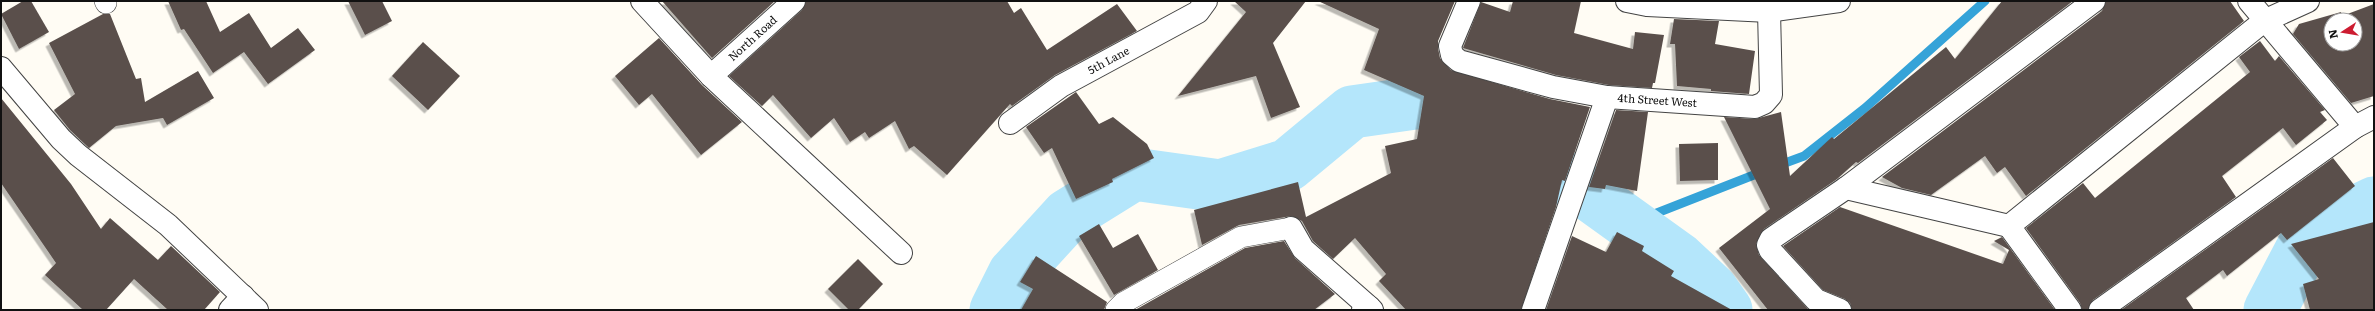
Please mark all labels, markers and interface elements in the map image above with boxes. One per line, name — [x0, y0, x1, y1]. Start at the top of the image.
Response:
street label: North Road — [724, 11, 780, 64]
north arrow — [2323, 12, 2363, 52]
text: N — [2323, 28, 2341, 40]
street label: 5th Lane — [1084, 42, 1132, 77]
street label: 4th Street West — [1617, 89, 1698, 110]

